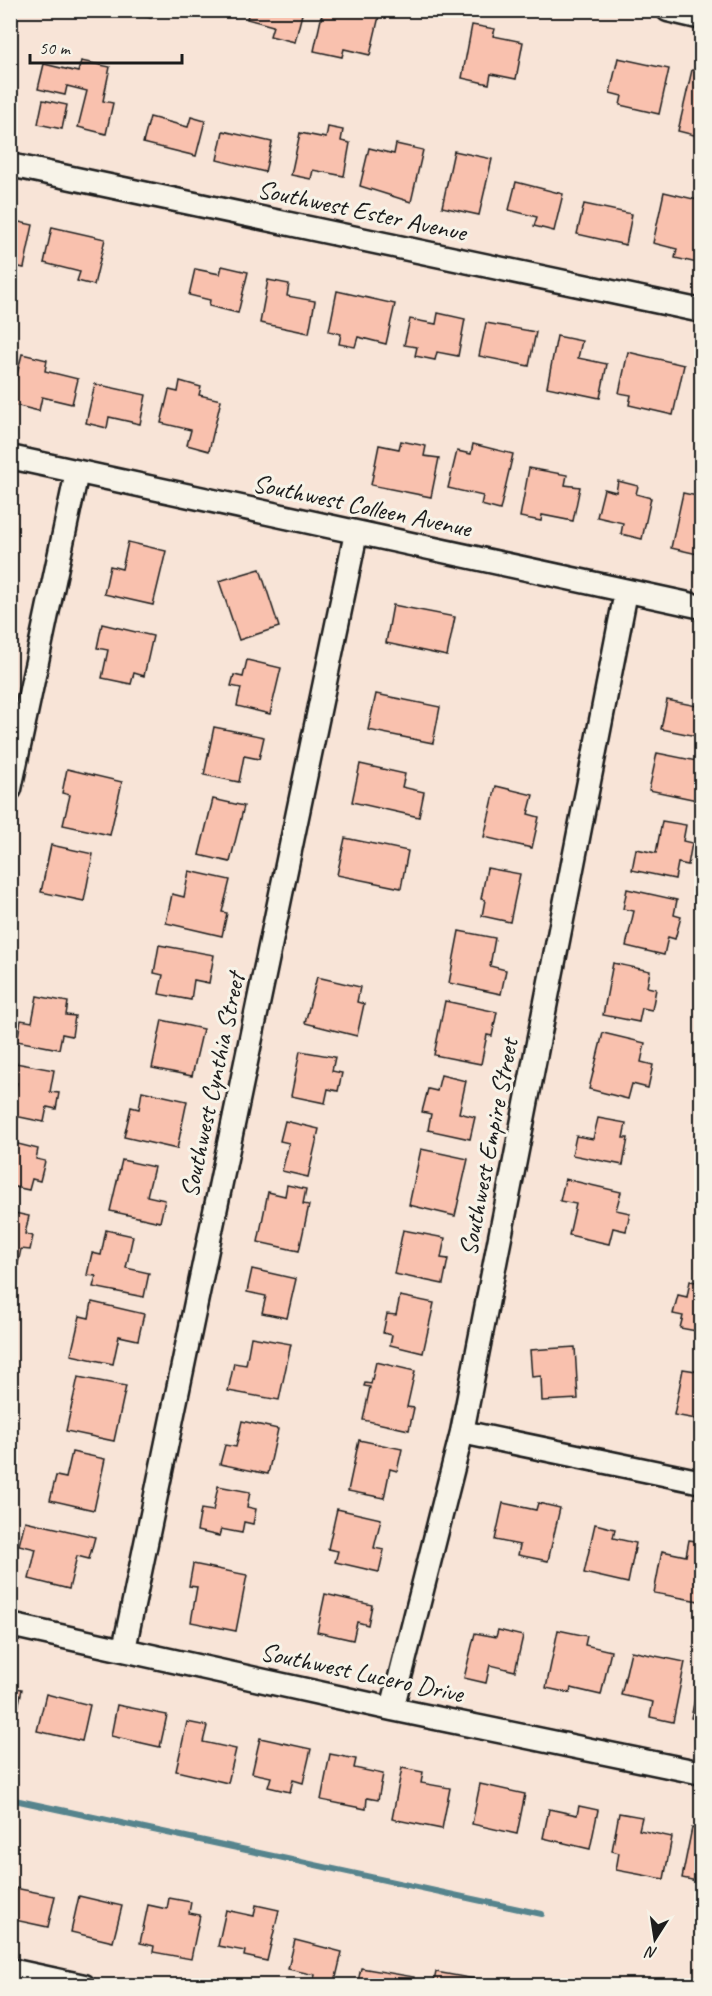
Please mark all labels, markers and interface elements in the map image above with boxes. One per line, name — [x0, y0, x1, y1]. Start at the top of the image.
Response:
scale bar — [30, 27, 182, 65]
text: 50 m — [39, 37, 72, 59]
street label: Southwest Ester Avenue — [255, 172, 472, 249]
street label: Southwest Colleen Avenue — [250, 466, 476, 545]
street label: Southwest Cynthia Street — [173, 967, 253, 1200]
street label: Southwest Empire Street — [451, 1033, 526, 1258]
street label: Southwest Lucero Drive — [258, 1635, 468, 1710]
north arrow — [625, 1909, 685, 1969]
text: N — [642, 1941, 659, 1964]

